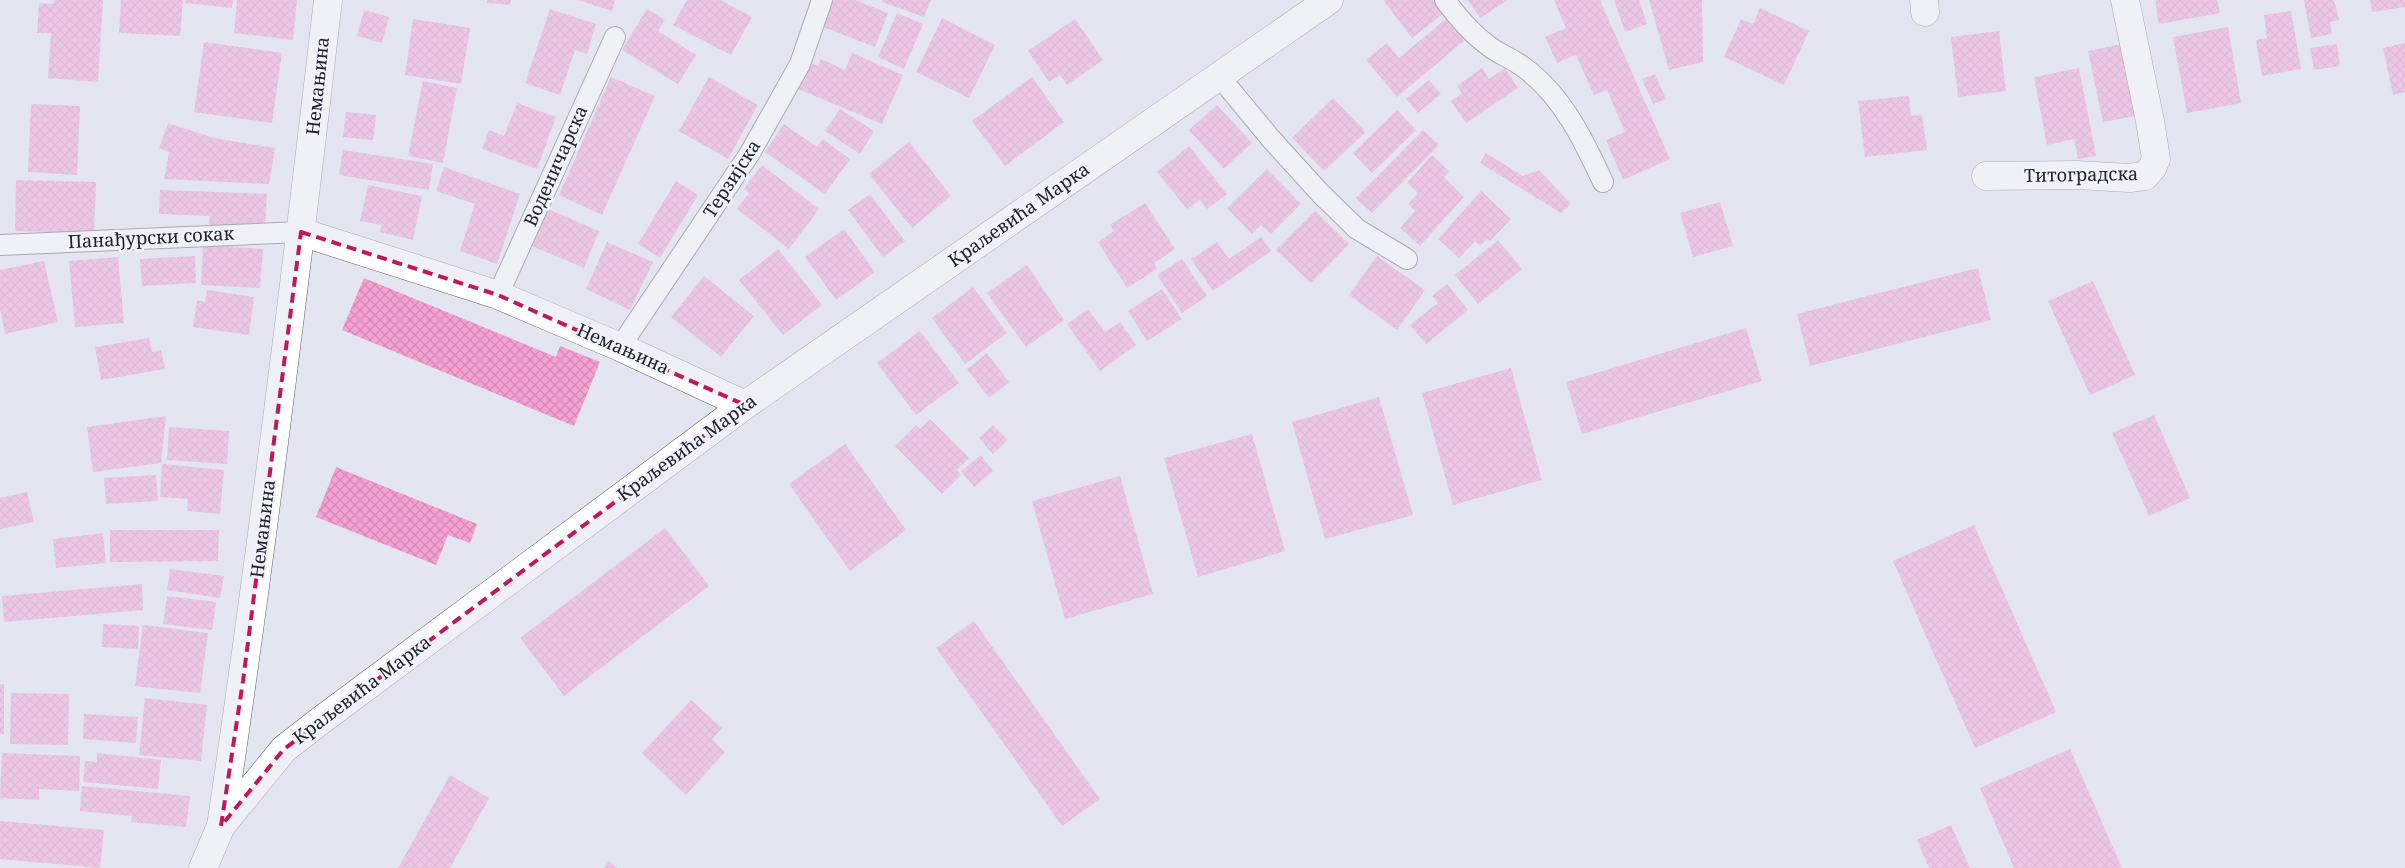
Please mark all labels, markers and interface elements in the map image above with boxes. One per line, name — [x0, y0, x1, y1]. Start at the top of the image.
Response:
street label: Немањина — [300, 35, 334, 136]
street label: Воденичарска — [518, 101, 592, 230]
street label: Терзијска — [697, 135, 765, 222]
street label: Краљевића Марка — [943, 156, 1094, 272]
street label: Титоградска — [2024, 161, 2138, 187]
street label: Панађурски сокак — [67, 221, 235, 253]
street label: Немањина — [573, 317, 673, 379]
street label: Краљевића Марка — [612, 388, 761, 506]
street label: Немањина — [244, 478, 280, 579]
street label: Краљевића Марка — [288, 629, 435, 749]

